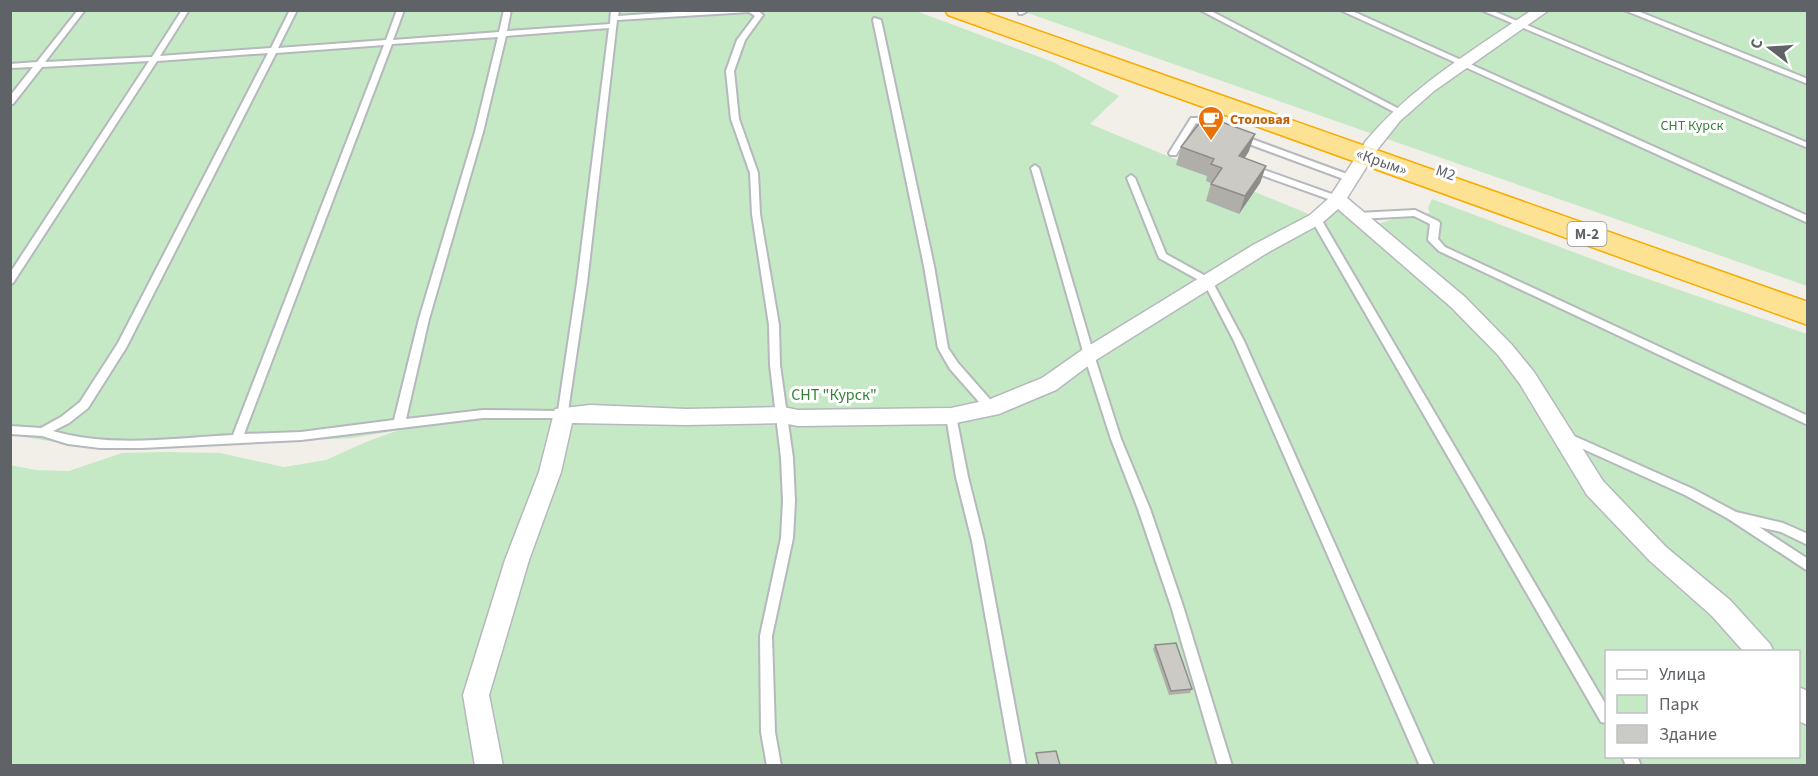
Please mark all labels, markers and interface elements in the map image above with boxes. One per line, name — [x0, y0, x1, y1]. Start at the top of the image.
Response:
north arrow — [1740, 18, 1800, 78]
text: С — [1745, 36, 1768, 52]
cafe icon: Столовая — [1196, 104, 1226, 142]
place label: Столовая — [1230, 110, 1290, 130]
park label: СНТ Курск — [1661, 116, 1724, 136]
street label: «Крым» — [1353, 143, 1410, 181]
street label: М2 — [1433, 159, 1459, 187]
road number: М-2 — [1568, 222, 1606, 246]
park label: СНТ "Курск" — [791, 384, 877, 406]
legend — [1605, 650, 1800, 758]
text: Улица — [1659, 662, 1706, 687]
text: Парк — [1659, 692, 1699, 717]
text: Здание — [1659, 722, 1717, 747]

